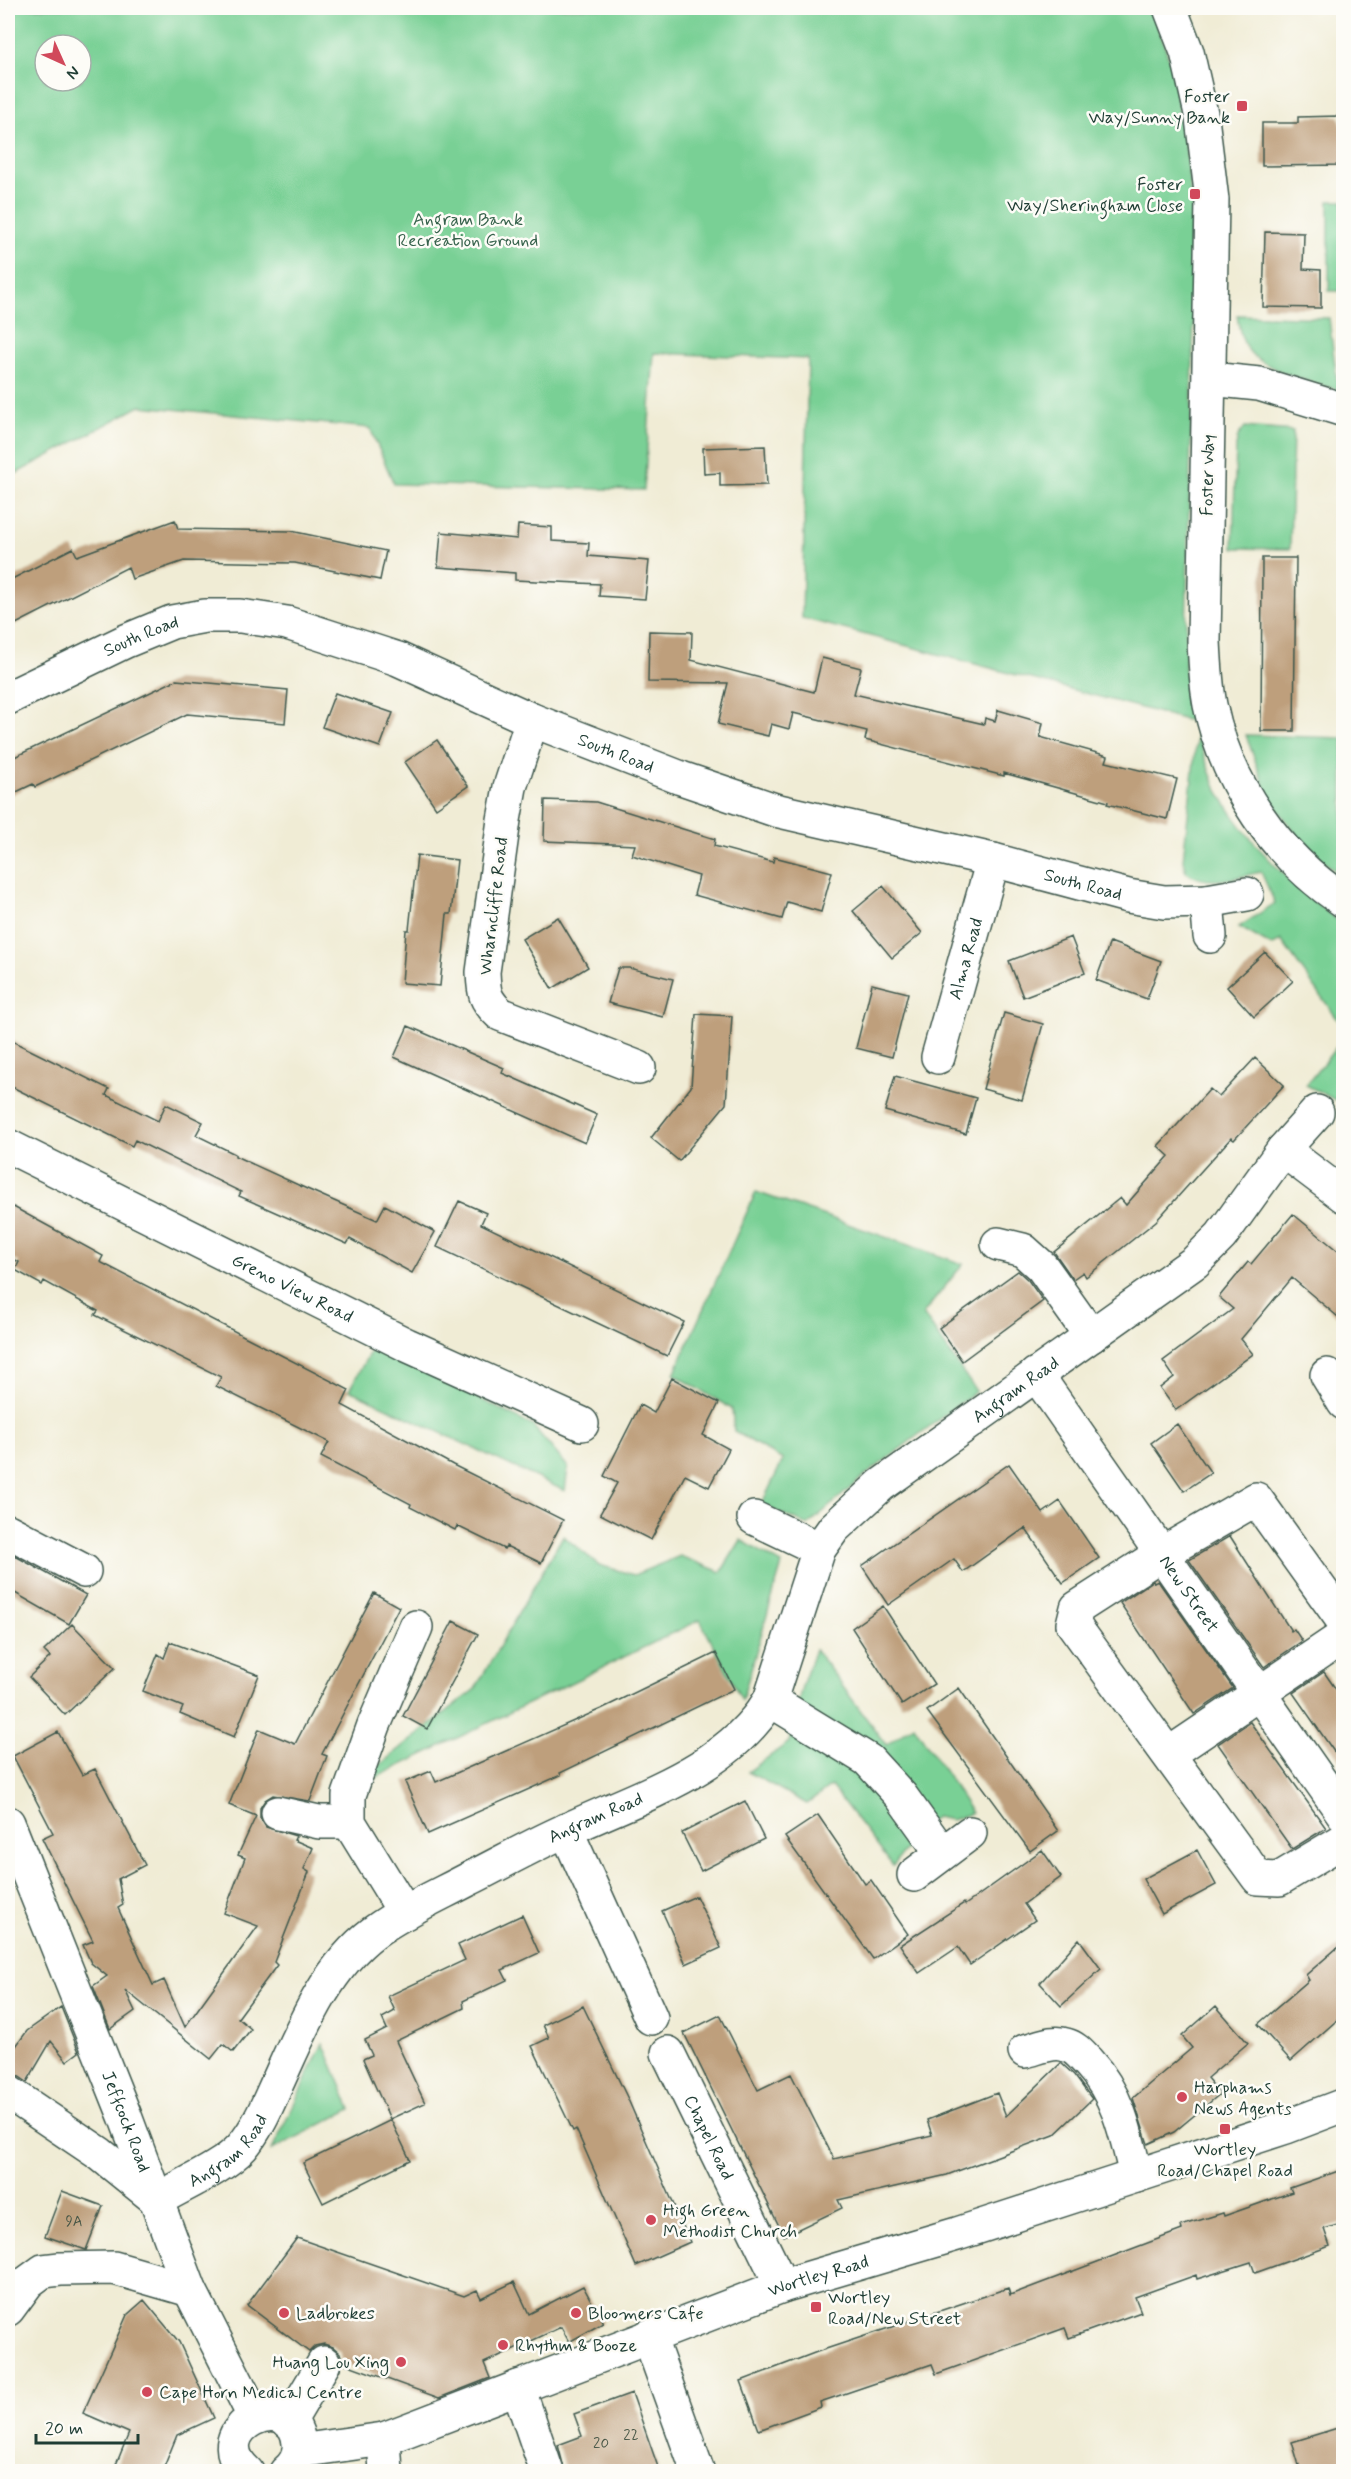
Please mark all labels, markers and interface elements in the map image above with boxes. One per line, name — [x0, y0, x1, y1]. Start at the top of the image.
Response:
north arrow — [33, 33, 93, 93]
text: N — [61, 61, 84, 84]
place label: Foster Way/Sunny Bank — [1088, 85, 1230, 130]
marker: Foster Way/Sunny Bank — [1235, 99, 1249, 113]
place label: Foster Way/Sheringham Close — [1007, 173, 1183, 220]
marker: Foster Way/Sheringham Close — [1188, 187, 1202, 201]
park label: Angram Bank Recreation Ground — [398, 208, 538, 253]
street label: Foster Way — [1195, 434, 1221, 516]
street label: South Road — [100, 610, 180, 663]
street label: South Road — [574, 728, 657, 779]
street label: Wharncliffe Road — [474, 836, 514, 977]
street label: South Road — [1041, 863, 1125, 907]
street label: Alma Road — [944, 915, 989, 1003]
street label: Greno View Road — [227, 1248, 357, 1329]
street label: Angram Road — [968, 1351, 1064, 1429]
street label: New Street — [1153, 1551, 1224, 1638]
street label: Angram Road — [545, 1787, 647, 1850]
street label: Jeffcock Road — [95, 2068, 156, 2176]
place label: Harphams News Agents — [1194, 2076, 1292, 2121]
marker: Harphams News Agents — [1175, 2090, 1189, 2104]
street label: Chapel Road — [677, 2091, 739, 2184]
street label: Angram Road — [185, 2110, 274, 2194]
marker: Wortley Road/Chapel Road — [1218, 2122, 1232, 2136]
place label: Wortley Road/Chapel Road — [1157, 2138, 1293, 2183]
place label: High Green Methodist Church — [663, 2199, 797, 2244]
house number: 9A — [65, 2212, 83, 2232]
marker: High Green Methodist Church — [644, 2213, 658, 2227]
street label: Wortley Road — [765, 2250, 872, 2303]
place label: Wortley Road/New Street — [828, 2286, 961, 2331]
marker: Wortley Road/New Street — [809, 2300, 823, 2314]
place label: Ladbrokes — [296, 2302, 375, 2326]
place label: Bloomers Cafe — [588, 2302, 704, 2326]
marker: Ladbrokes — [277, 2306, 291, 2320]
marker: Bloomers Cafe — [569, 2306, 583, 2320]
place label: Rhythm & Booze — [515, 2334, 637, 2358]
marker: Rhythm & Booze — [496, 2338, 510, 2352]
place label: Huang Lou Xing — [272, 2351, 389, 2376]
marker: Huang Lou Xing — [394, 2355, 408, 2369]
place label: Cape Horn Medical Centre — [159, 2381, 362, 2405]
marker: Cape Horn Medical Centre — [140, 2385, 154, 2399]
scale bar — [36, 2407, 138, 2445]
text: 20 m — [45, 2417, 83, 2441]
house number: 22 — [623, 2426, 639, 2446]
house number: 20 — [593, 2434, 609, 2454]

